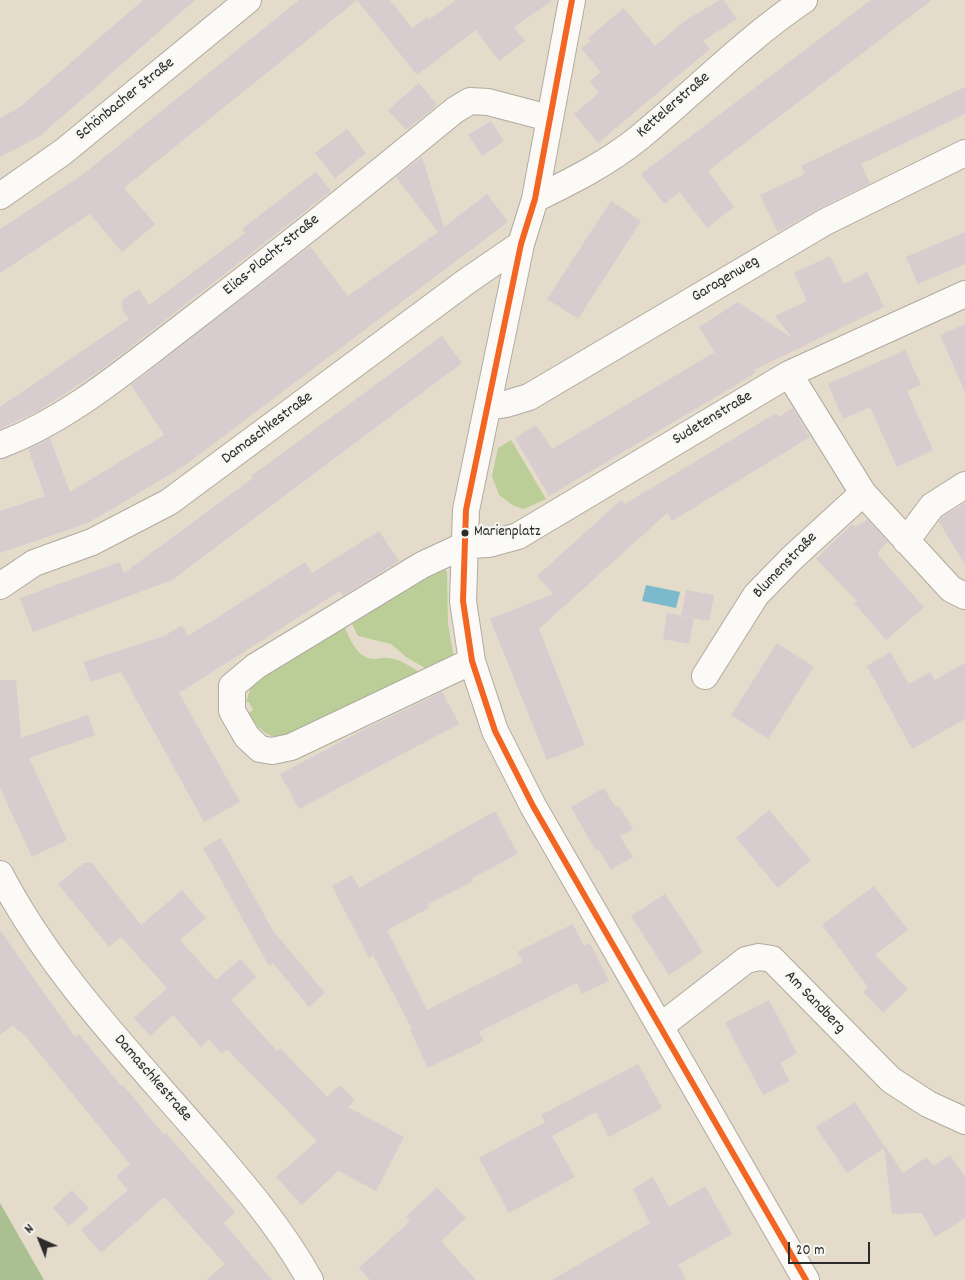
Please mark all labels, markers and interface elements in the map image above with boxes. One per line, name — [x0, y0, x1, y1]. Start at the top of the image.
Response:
street label: Schönbacher Straße — [73, 54, 179, 146]
street label: Kettelerstraße — [633, 69, 715, 143]
street label: Elias-Placht-Straße — [220, 211, 324, 301]
street label: Garagenweg — [689, 253, 763, 307]
street label: Sudetenstraße — [670, 388, 756, 450]
street label: Damaschkestraße — [219, 389, 317, 469]
place label: Marienplatz — [474, 524, 540, 542]
marker: Marienplatz — [460, 528, 470, 538]
street label: Blumenstraße — [750, 529, 822, 603]
street label: Am Sandberg — [779, 968, 849, 1038]
street label: Damaschkestraße — [109, 1032, 195, 1126]
north arrow — [15, 1215, 65, 1265]
text: N — [20, 1220, 39, 1239]
scale bar — [790, 1232, 872, 1264]
text: 20 m — [796, 1240, 824, 1262]

